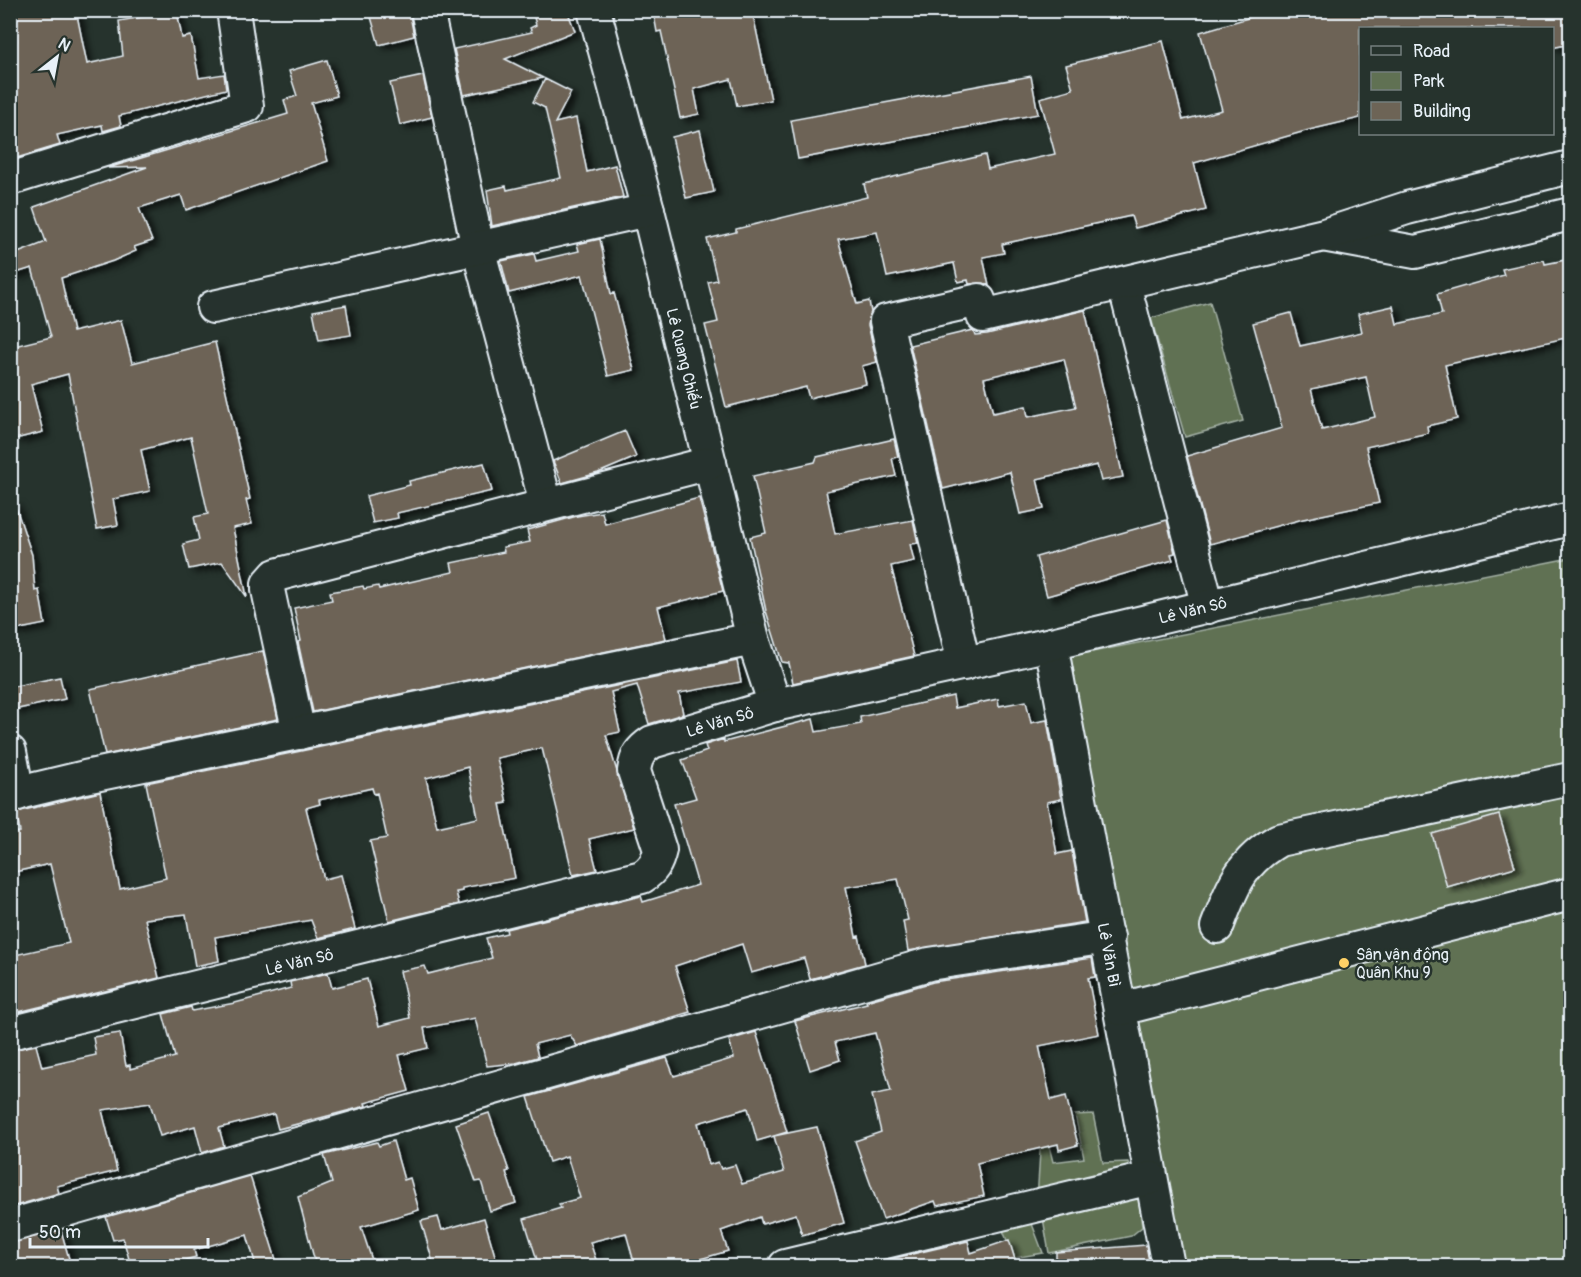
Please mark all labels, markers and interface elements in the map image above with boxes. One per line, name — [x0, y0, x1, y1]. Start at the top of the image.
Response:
north arrow — [27, 27, 87, 87]
legend — [1359, 27, 1554, 135]
text: N — [54, 34, 74, 56]
text: Road — [1413, 40, 1450, 63]
text: Park — [1413, 70, 1445, 93]
text: Building — [1413, 100, 1471, 123]
street label: Lê Quang Chiểu — [661, 306, 705, 411]
street label: Lê Văn Sô — [1157, 593, 1229, 629]
street label: Lê Văn Sô — [684, 703, 757, 742]
street label: Lê Văn Bì — [1093, 921, 1124, 988]
street label: Lê Văn Sô — [263, 944, 336, 981]
place label: Sân vận động Quân Khu 9 — [1356, 945, 1449, 983]
marker: Sân vận động Quân Khu 9 — [1337, 956, 1351, 970]
scale bar — [30, 1211, 208, 1249]
text: 50 m — [39, 1221, 81, 1244]

